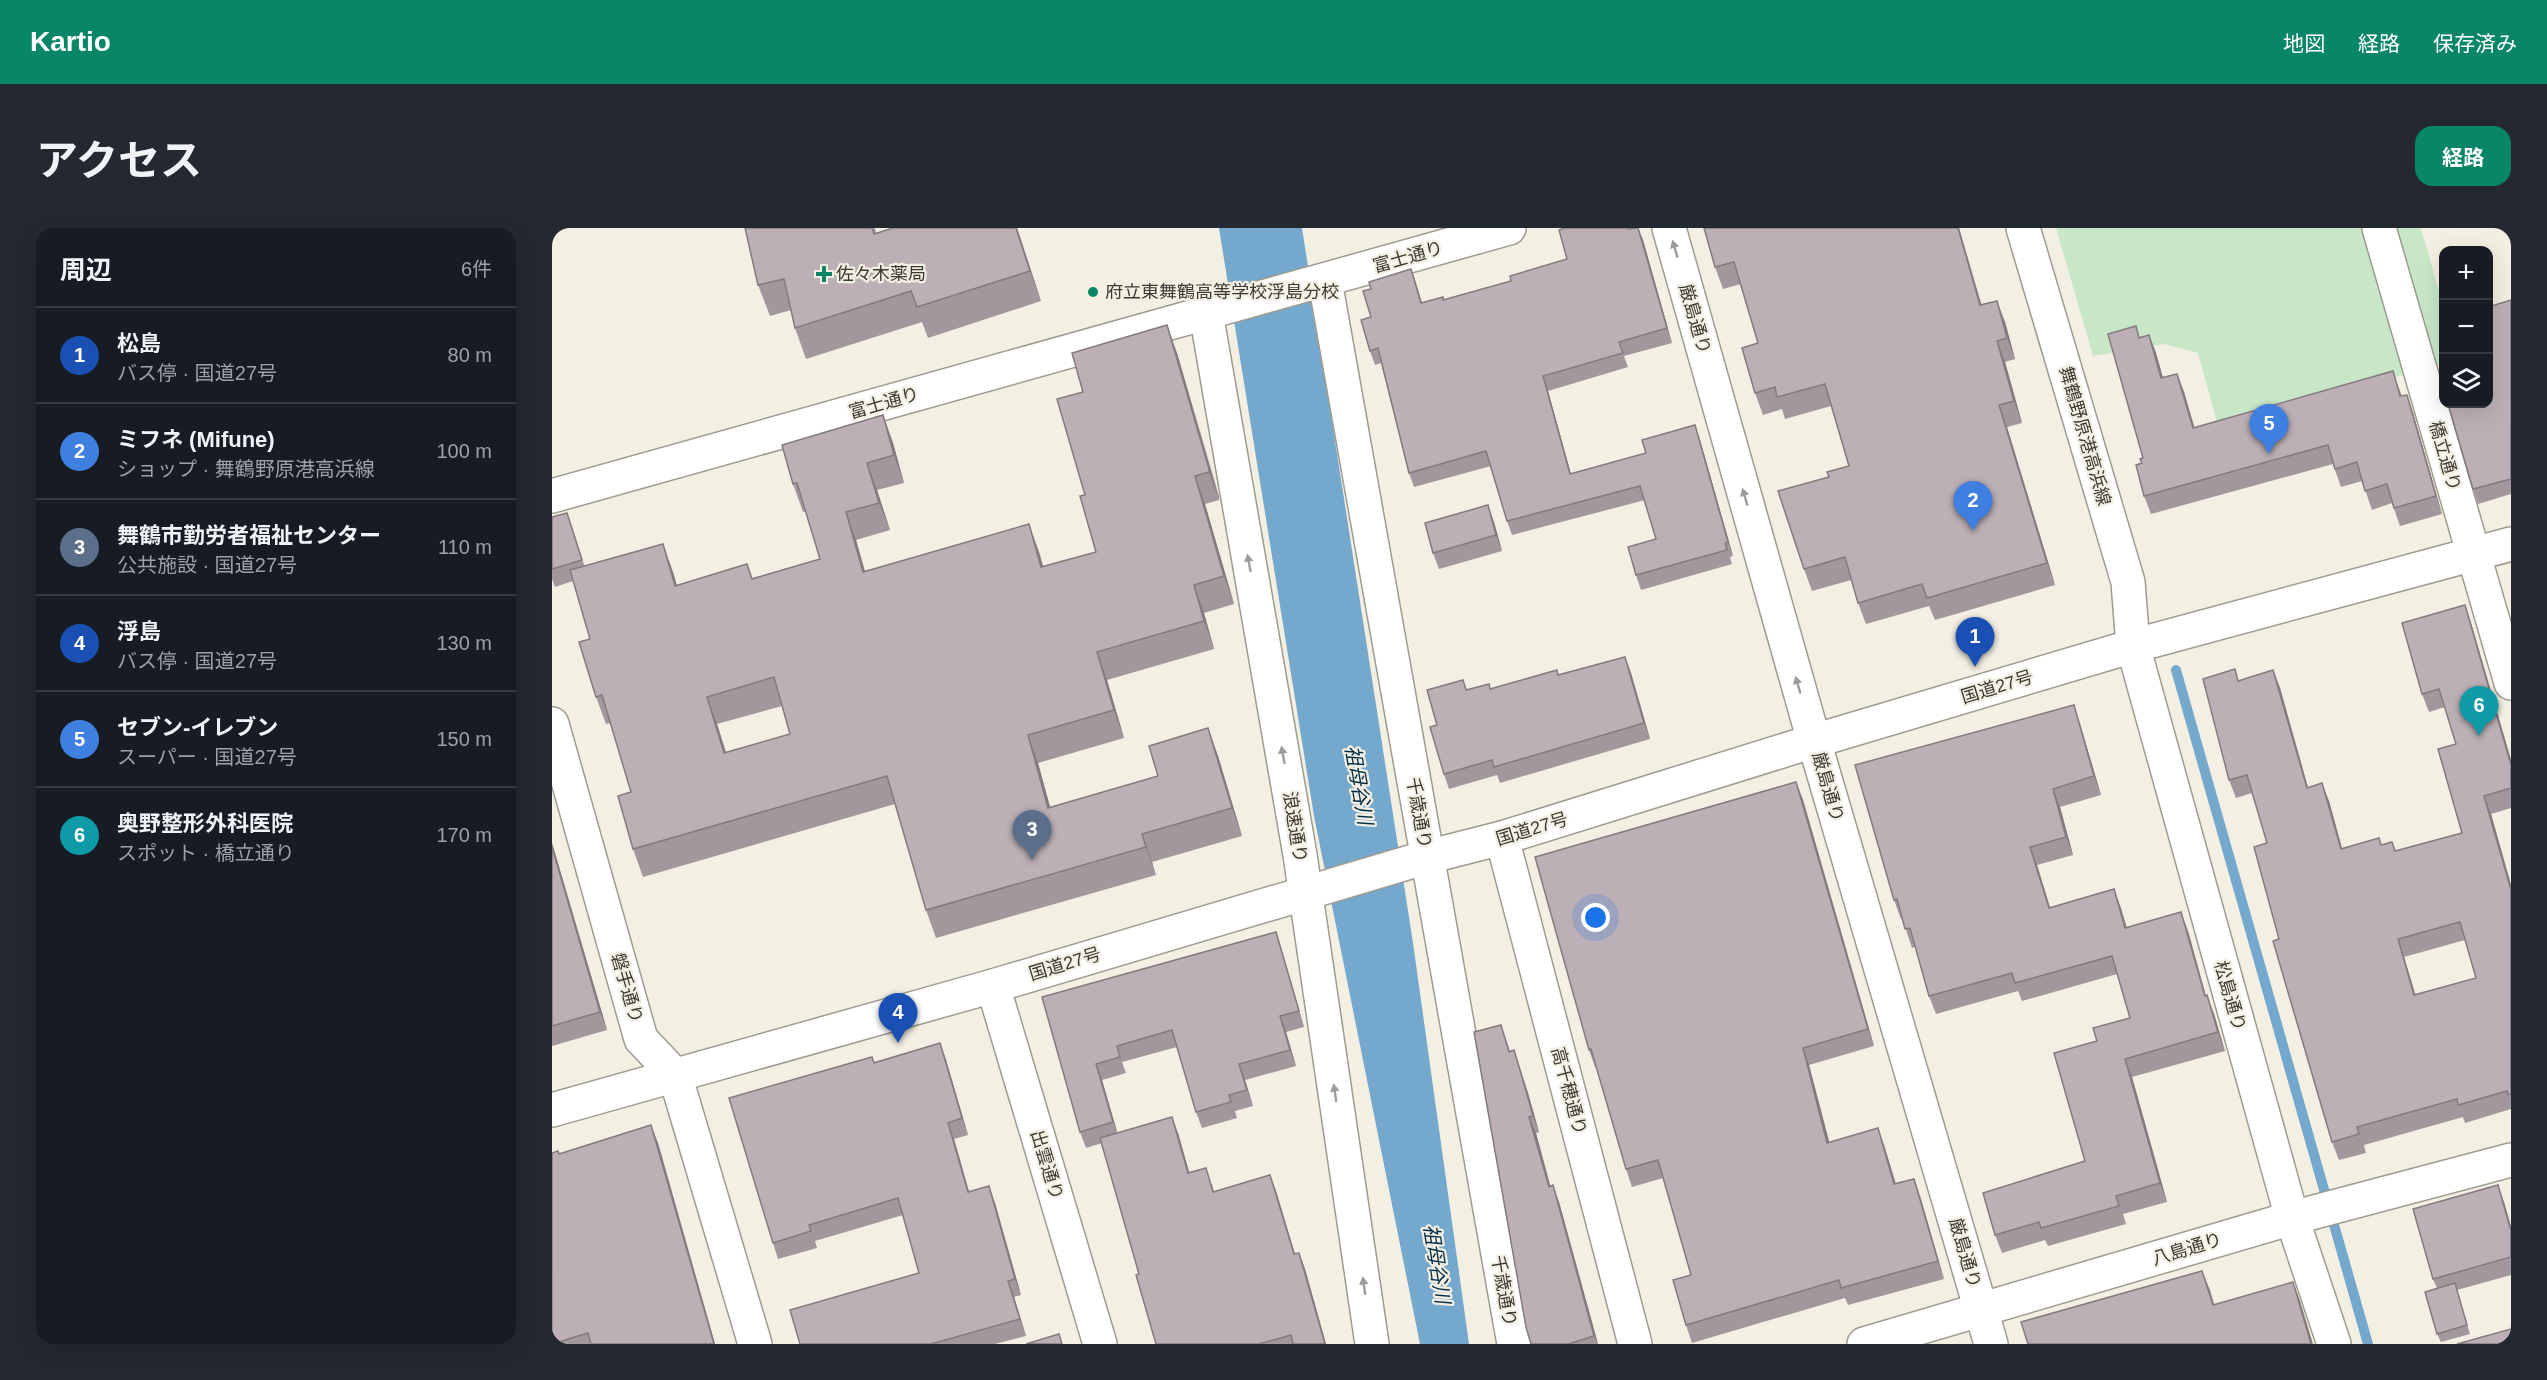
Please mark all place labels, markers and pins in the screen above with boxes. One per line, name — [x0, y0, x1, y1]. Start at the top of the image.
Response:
place label: 佐々木薬局 — [836, 264, 926, 284]
marker: 佐々木薬局 — [817, 267, 831, 281]
place label: 府立東舞鶴高等学校浮島分校 — [1105, 282, 1339, 302]
marker: 府立東舞鶴高等学校浮島分校 — [1086, 285, 1100, 299]
pin: 5 — [2250, 404, 2288, 454]
pin: 2 — [1954, 482, 1992, 531]
pin: 1 — [1956, 618, 1994, 667]
pin: 6 — [2460, 686, 2498, 736]
pin: 3 — [1012, 810, 1052, 860]
pin: 4 — [878, 994, 918, 1043]

